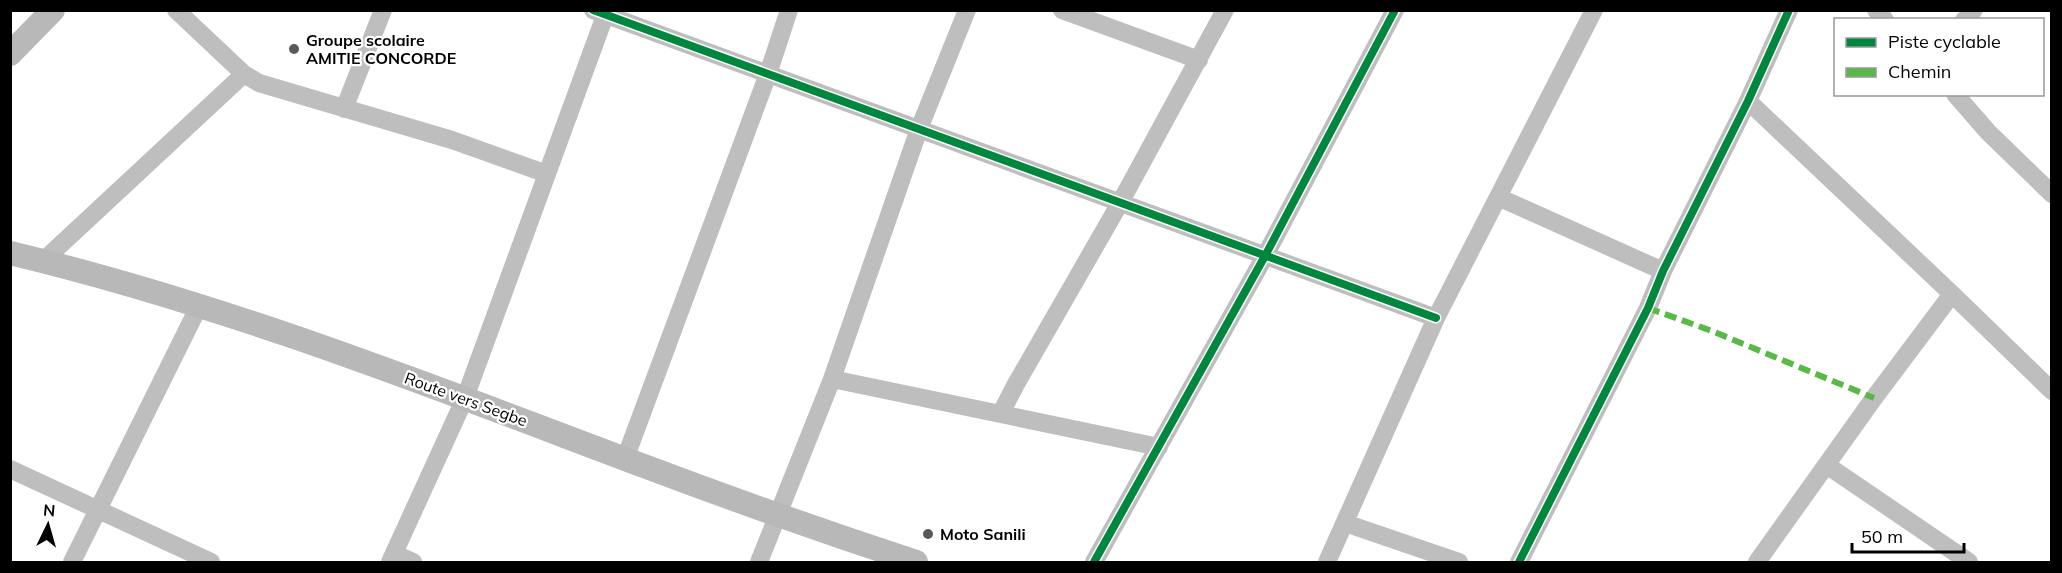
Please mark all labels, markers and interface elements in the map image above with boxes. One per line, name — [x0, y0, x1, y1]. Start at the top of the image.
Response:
legend — [1834, 18, 2044, 96]
place label: Groupe scolaire AMITIE CONCORDE — [306, 30, 456, 68]
text: Piste cyclable — [1888, 30, 2001, 53]
marker: Groupe scolaire AMITIE CONCORDE — [287, 42, 301, 56]
text: Chemin — [1888, 60, 1951, 83]
street label: Route vers Segbe — [402, 368, 530, 430]
north arrow — [18, 495, 78, 555]
text: N — [42, 500, 56, 521]
scale bar — [1852, 516, 1964, 554]
place label: Moto Sanili — [940, 524, 1026, 544]
text: 50 m — [1861, 525, 1903, 548]
marker: Moto Sanili — [921, 527, 935, 541]

